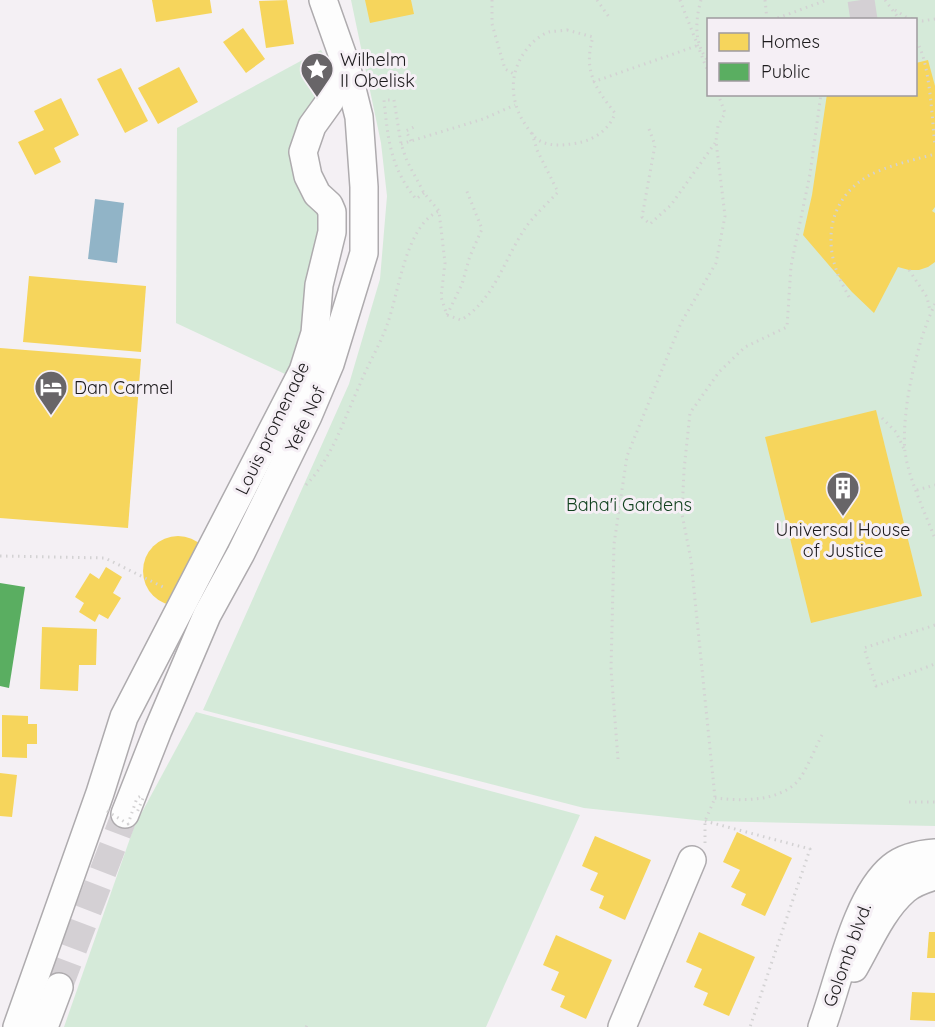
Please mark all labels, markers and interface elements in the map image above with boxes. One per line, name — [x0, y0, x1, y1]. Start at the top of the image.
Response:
legend — [707, 18, 917, 96]
text: Homes — [761, 30, 820, 53]
place label: Wilhelm II Obelisk — [340, 48, 415, 92]
place icon: Wilhelm II Obelisk — [299, 51, 335, 98]
text: Public — [761, 60, 810, 83]
street label: Louis promenade — [230, 358, 314, 498]
hotel icon: Dan Carmel — [33, 369, 69, 416]
place label: Dan Carmel — [74, 376, 174, 399]
street label: Yefe Nof — [280, 382, 331, 456]
building icon: Universal House of Justice — [825, 470, 861, 517]
park label: Baha'i Gardens — [566, 493, 692, 516]
place label: Universal House of Justice — [776, 518, 910, 562]
street label: Golomb blvd. — [818, 900, 876, 1010]

